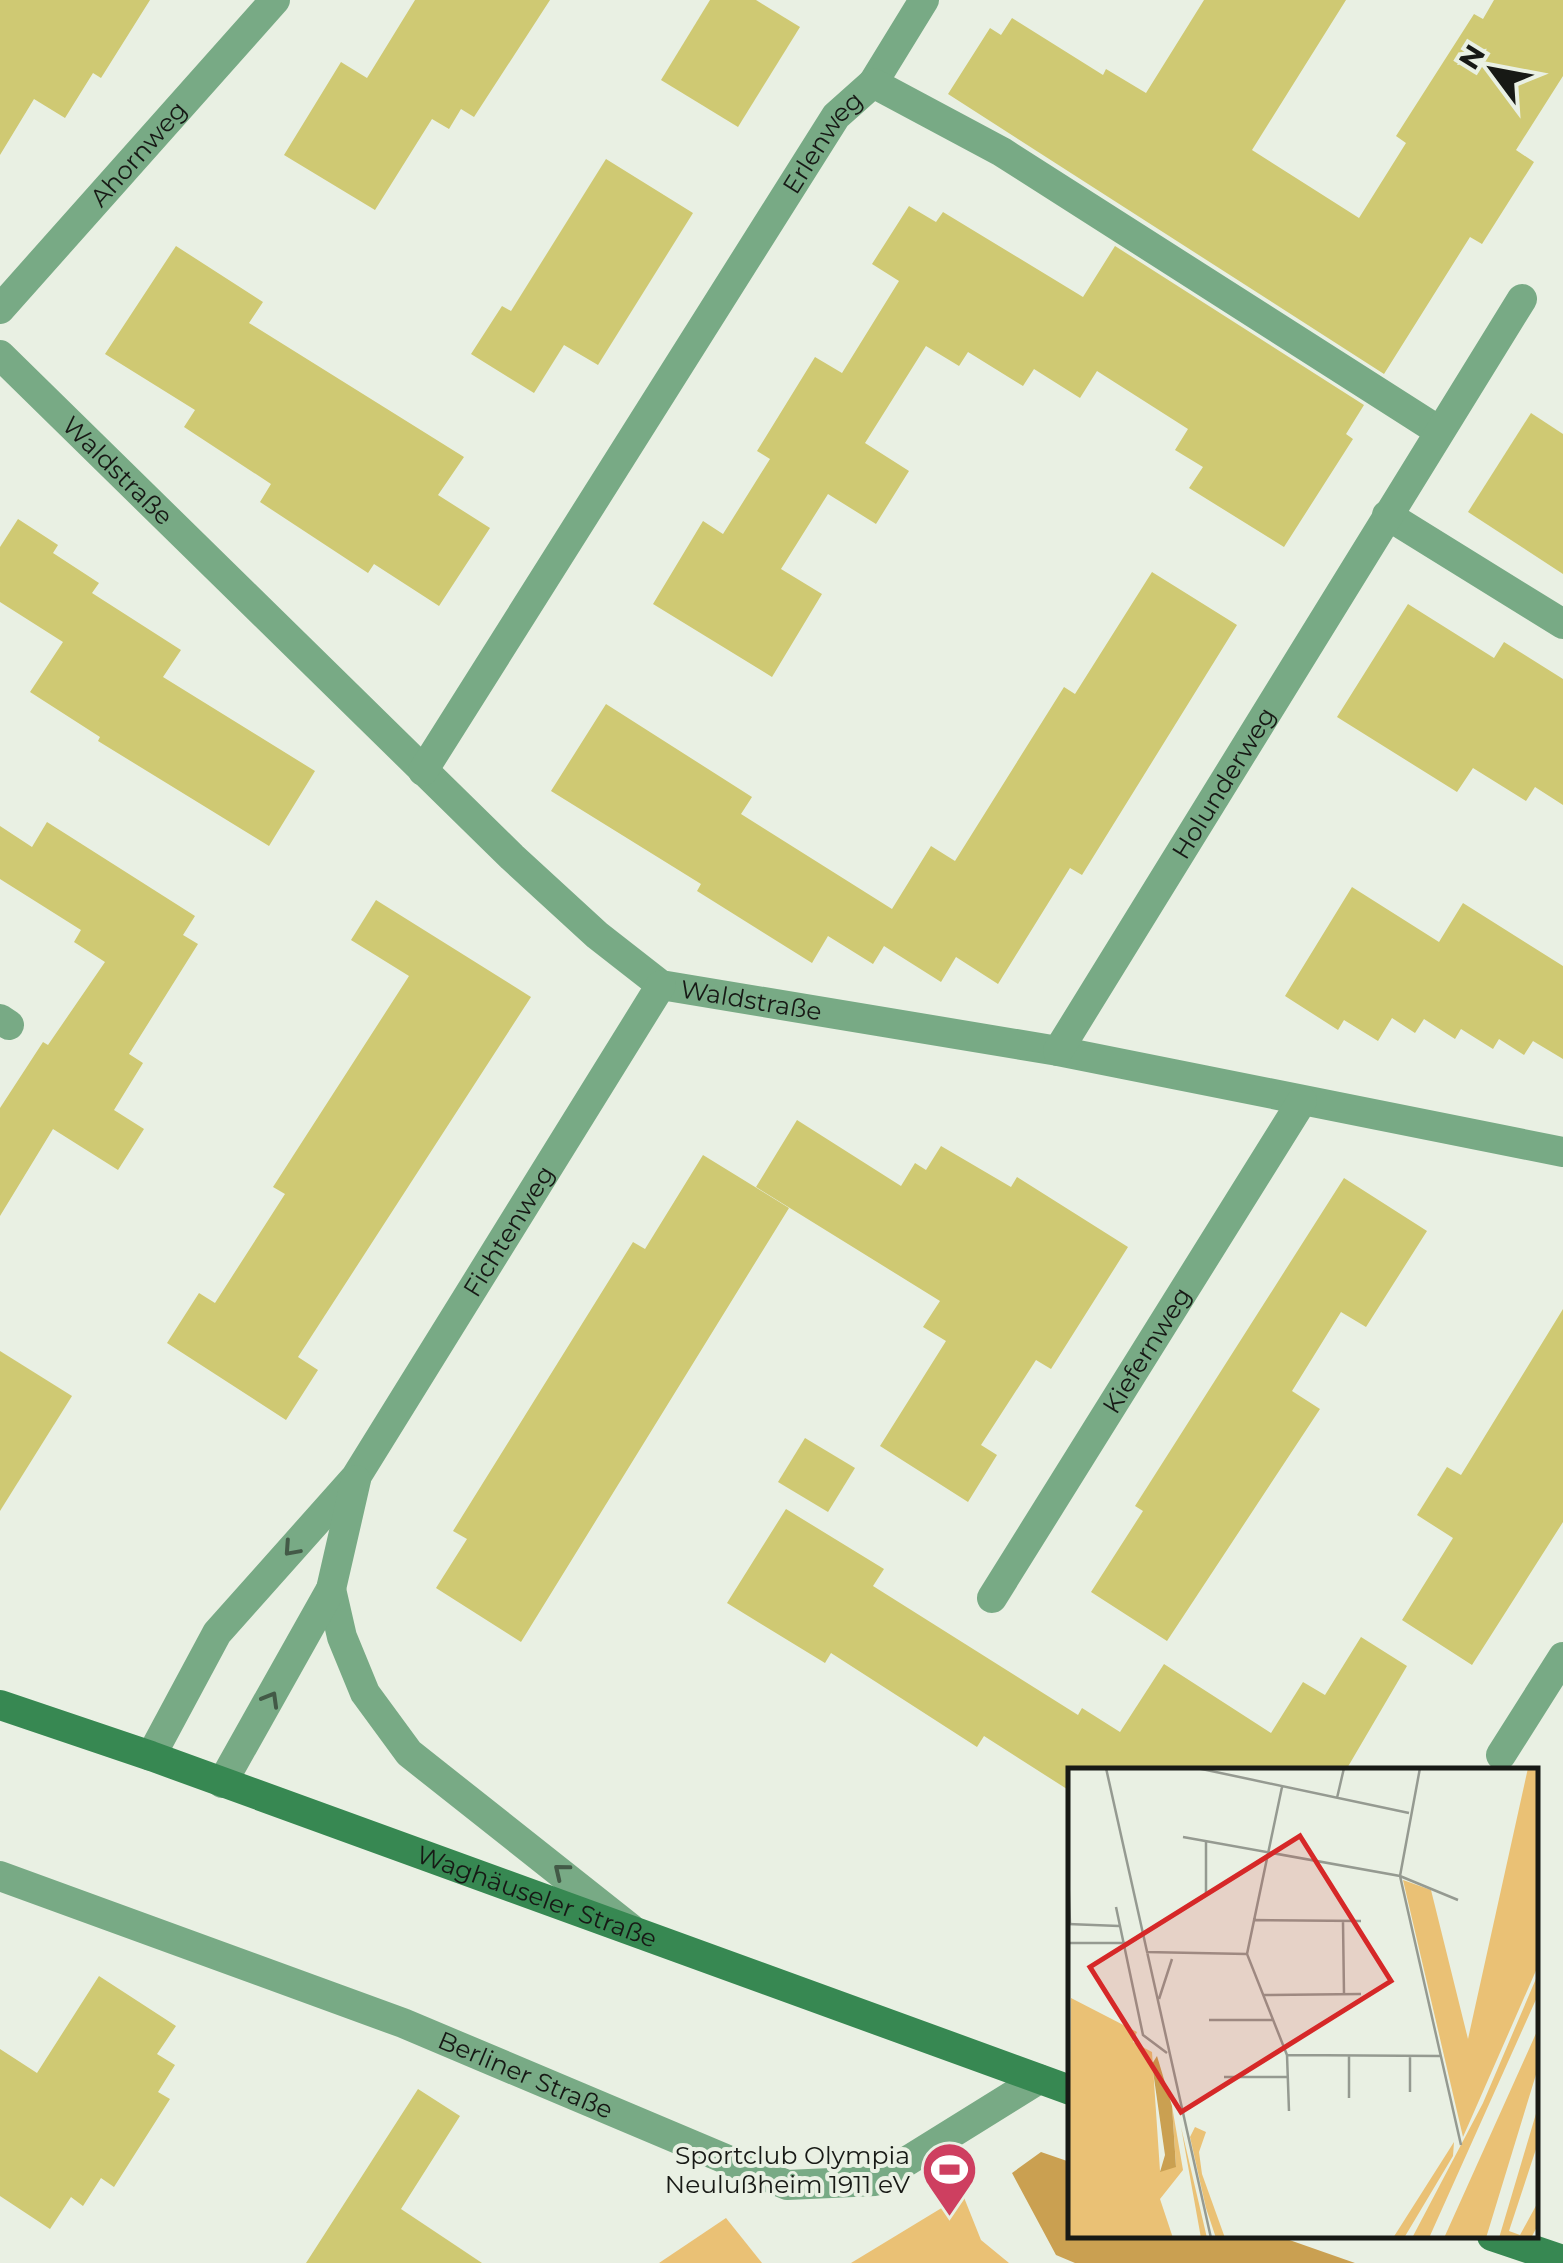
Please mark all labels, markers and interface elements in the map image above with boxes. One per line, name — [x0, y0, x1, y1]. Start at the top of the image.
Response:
north arrow — [1443, 20, 1543, 120]
text: N — [1451, 38, 1492, 75]
street label: Erlenweg — [776, 85, 868, 199]
street label: Ahornweg — [84, 95, 193, 212]
street label: Waldstraße — [56, 410, 179, 531]
street label: Holunderweg — [1165, 702, 1282, 864]
street label: Waldstraße — [678, 973, 824, 1026]
street label: Fichtenweg — [457, 1160, 560, 1302]
street label: Kiefernweg — [1096, 1281, 1197, 1419]
one-way arrow — [284, 1537, 302, 1556]
one-way arrow — [259, 1691, 278, 1709]
inset map — [1068, 1768, 1538, 2238]
street label: Waghäuseler Straße — [413, 1839, 661, 1954]
one-way arrow — [554, 1865, 572, 1883]
street label: Berliner Straße — [434, 2025, 618, 2125]
sports icon: Sportclub Olympia Neulußheim 1911 eV — [919, 2139, 979, 2218]
place label: Sportclub Olympia Neulußheim 1911 eV — [665, 2140, 911, 2199]

